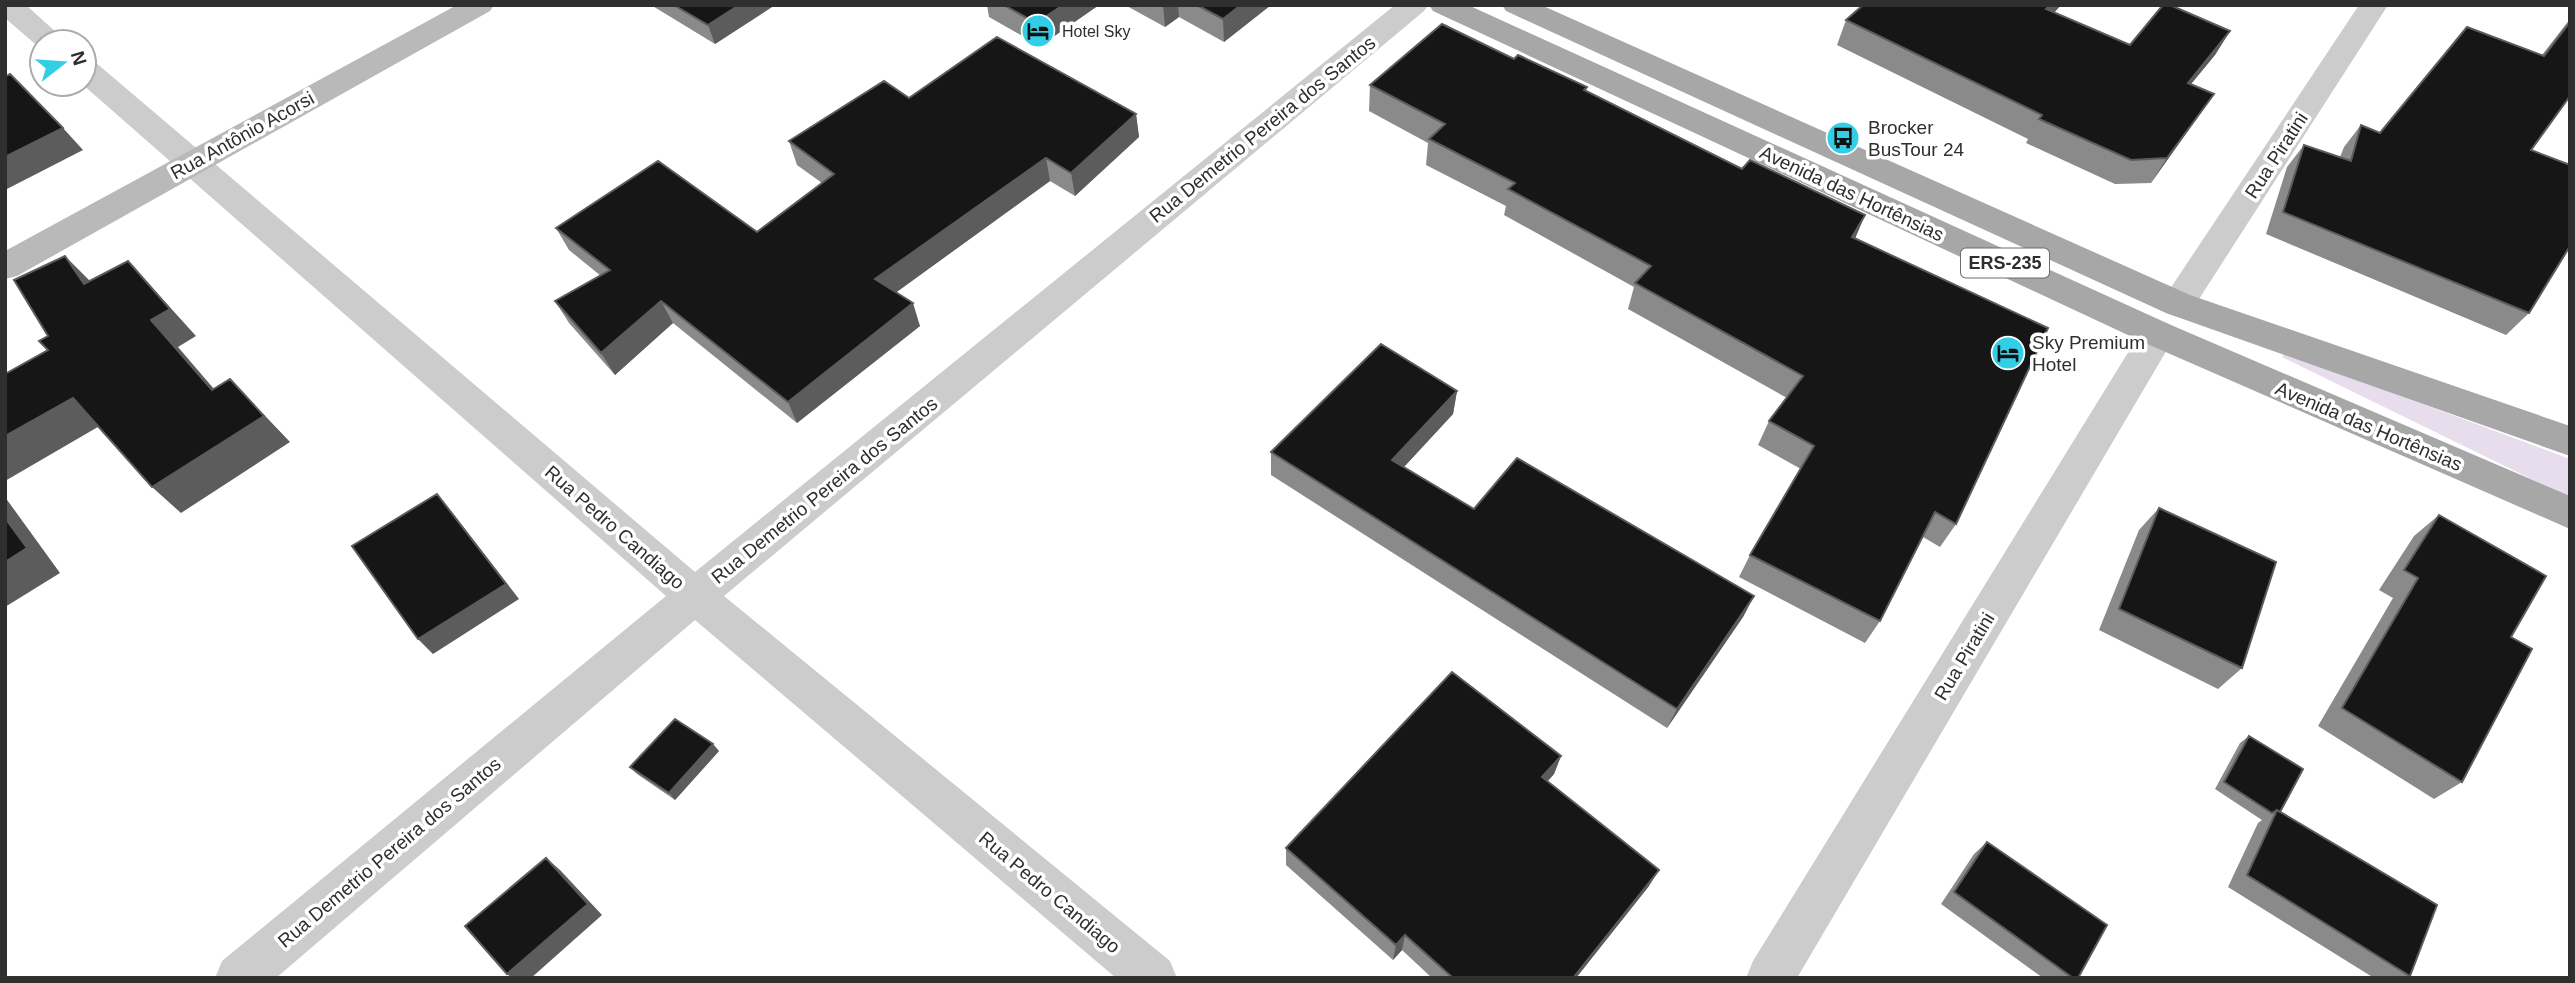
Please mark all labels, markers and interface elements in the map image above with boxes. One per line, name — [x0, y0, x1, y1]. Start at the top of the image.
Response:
hotel icon: Hotel Sky — [1019, 12, 1057, 50]
place label: Hotel Sky — [1062, 23, 1130, 40]
north arrow — [28, 28, 98, 98]
street label: Rua Demetrio Pereira dos Santos — [1145, 32, 1379, 227]
text: N — [67, 49, 91, 68]
street label: Rua Antônio Acorsi — [167, 87, 318, 184]
street label: Rua Piratini — [2241, 108, 2312, 202]
place label: Brocker BusTour 24 — [1868, 117, 1965, 160]
bus stop icon: Brocker BusTour 24 — [1824, 119, 1862, 157]
street label: Avenida das Hortênsias — [1757, 142, 1947, 245]
road number: ERS-235 — [1961, 248, 2049, 278]
place label: Sky Premium Hotel — [2032, 332, 2145, 375]
hotel icon: Sky Premium Hotel — [1989, 334, 2027, 372]
street label: Avenida das Hortênsias — [2273, 378, 2465, 475]
street label: Rua Demetrio Pereira dos Santos — [707, 393, 941, 588]
street label: Rua Pedro Candiago — [541, 461, 689, 594]
street label: Rua Piratini — [1930, 609, 1999, 704]
street label: Rua Demetrio Pereira dos Santos — [274, 753, 505, 952]
street label: Rua Pedro Candiago — [975, 827, 1124, 957]

